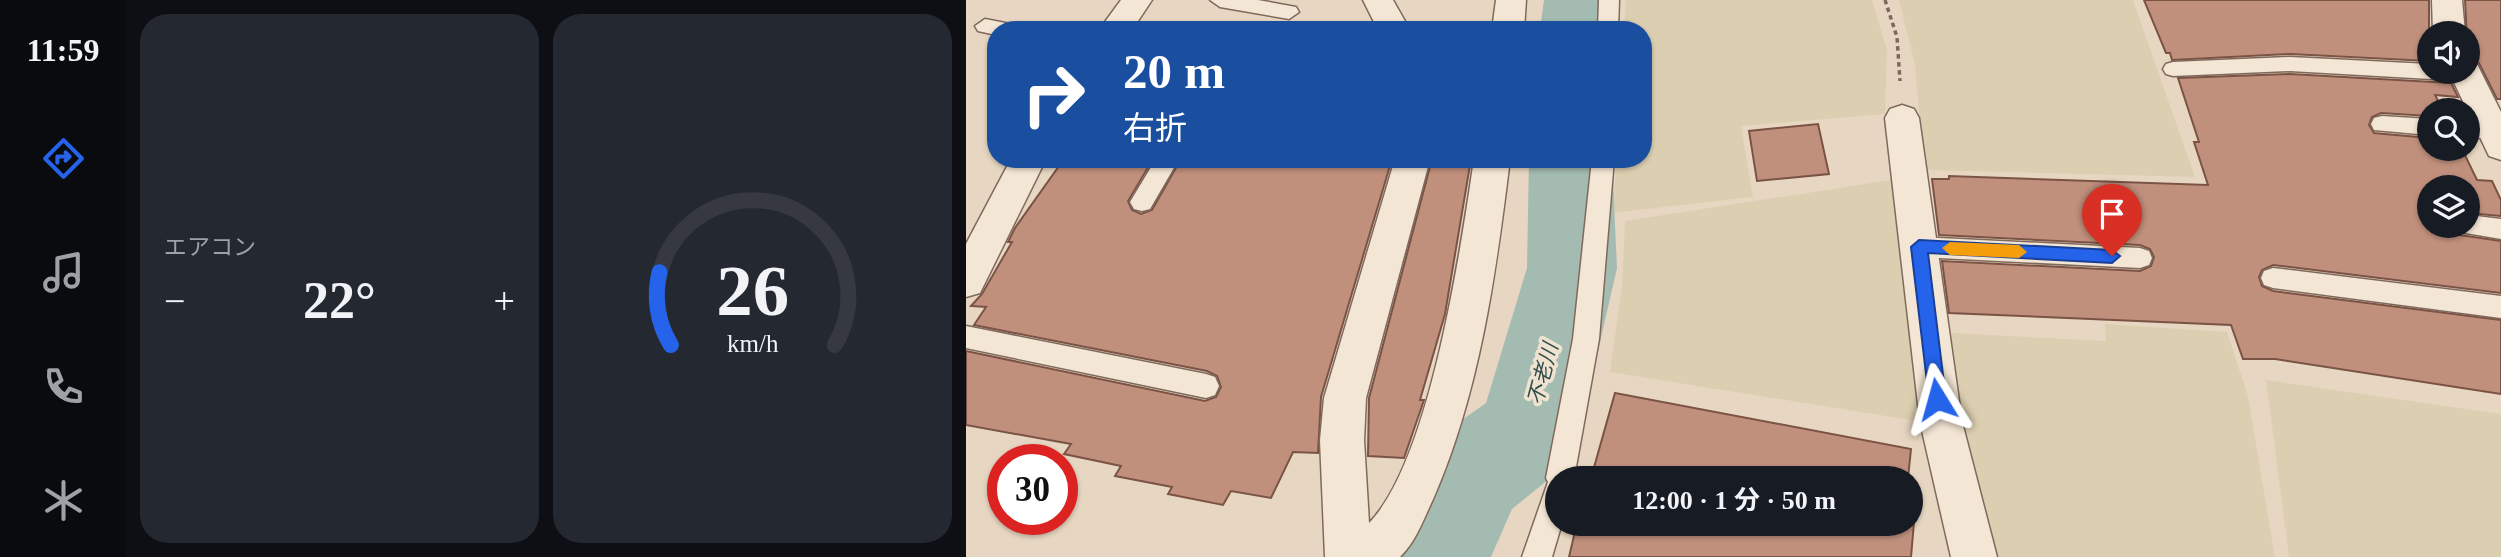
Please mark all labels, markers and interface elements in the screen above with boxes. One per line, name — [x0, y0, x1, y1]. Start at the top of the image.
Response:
map controls — [2417, 21, 2480, 238]
button: sound — [2417, 21, 2480, 84]
text: 11:59 — [27, 32, 99, 68]
text: 20 m — [1123, 44, 1225, 99]
icon: right — [1008, 49, 1099, 140]
button: search — [2417, 98, 2480, 161]
text: 右折 — [1123, 110, 1187, 146]
icon: directions — [39, 134, 88, 183]
button: layers — [2417, 175, 2480, 238]
pin — [2082, 184, 2142, 256]
icon: arrive — [2093, 195, 2131, 233]
text: エアコン — [164, 235, 256, 260]
icon: music — [39, 248, 88, 297]
text: 26 — [716, 250, 789, 331]
text: 22° — [303, 272, 376, 329]
text: − — [164, 280, 185, 322]
text: + — [494, 280, 515, 322]
text: km/h — [727, 329, 779, 356]
water label: 不老川 — [1523, 339, 1563, 408]
icon: phone — [39, 362, 88, 411]
position arrow — [1900, 362, 1974, 436]
speed limit sign: 30 — [987, 444, 1078, 535]
icon: climate — [39, 476, 88, 525]
text: 12:00 · 1 分 · 50 m — [1632, 486, 1836, 515]

